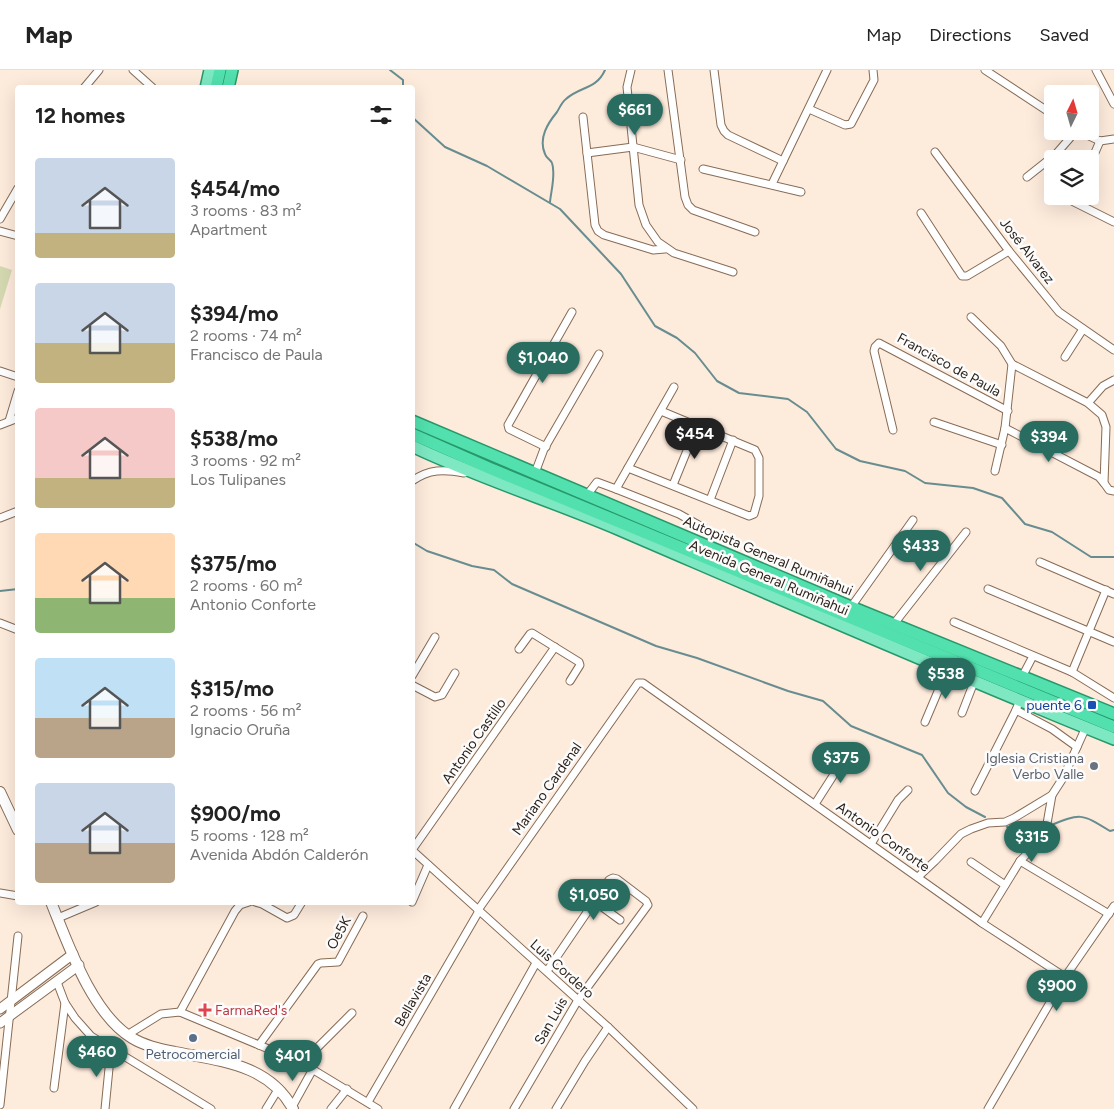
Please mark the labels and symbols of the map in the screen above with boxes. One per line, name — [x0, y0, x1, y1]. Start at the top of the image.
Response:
north arrow — [1044, 85, 1099, 140]
pin: $661 — [605, 93, 665, 136]
street label: José Alvarez — [996, 215, 1058, 287]
street label: Francisco de Paula — [894, 329, 1004, 401]
pin: $1,040 — [502, 342, 584, 384]
pin: $454 — [665, 418, 725, 460]
pin: $394 — [1019, 420, 1079, 463]
street label: Autopista General Rumiñahui — [681, 513, 855, 599]
pin: $433 — [891, 530, 951, 572]
street label: Avenida General Rumiñahui — [687, 537, 851, 619]
pin: $538 — [916, 658, 976, 700]
street label: Antonio Castillo — [438, 695, 510, 787]
place label: puente 6 — [1026, 697, 1082, 714]
marker: puente 6 — [1086, 699, 1098, 711]
street label: Mariano Cardenal — [509, 739, 585, 839]
pin: $375 — [811, 742, 871, 784]
place label: Iglesia Cristiana Verbo Valle — [986, 750, 1084, 783]
marker: Iglesia Cristiana Verbo Valle — [1088, 760, 1100, 772]
street label: Antonio Conforte — [833, 798, 933, 876]
pin: $315 — [1002, 820, 1062, 863]
pin: $1,050 — [553, 878, 635, 921]
street label: Oe5K — [323, 913, 355, 952]
street label: Luis Cordero — [527, 936, 597, 1002]
street label: Bellavista — [391, 970, 435, 1030]
pin: $900 — [1027, 970, 1087, 1012]
street label: San Luis — [531, 994, 571, 1048]
place label: FarmaRed's — [215, 1002, 287, 1019]
marker: FarmaRed's — [199, 1004, 211, 1016]
marker: Petrocomercial — [187, 1032, 199, 1044]
pin: $460 — [67, 1036, 127, 1078]
pin: $401 — [263, 1040, 323, 1082]
place label: Petrocomercial — [146, 1046, 240, 1063]

